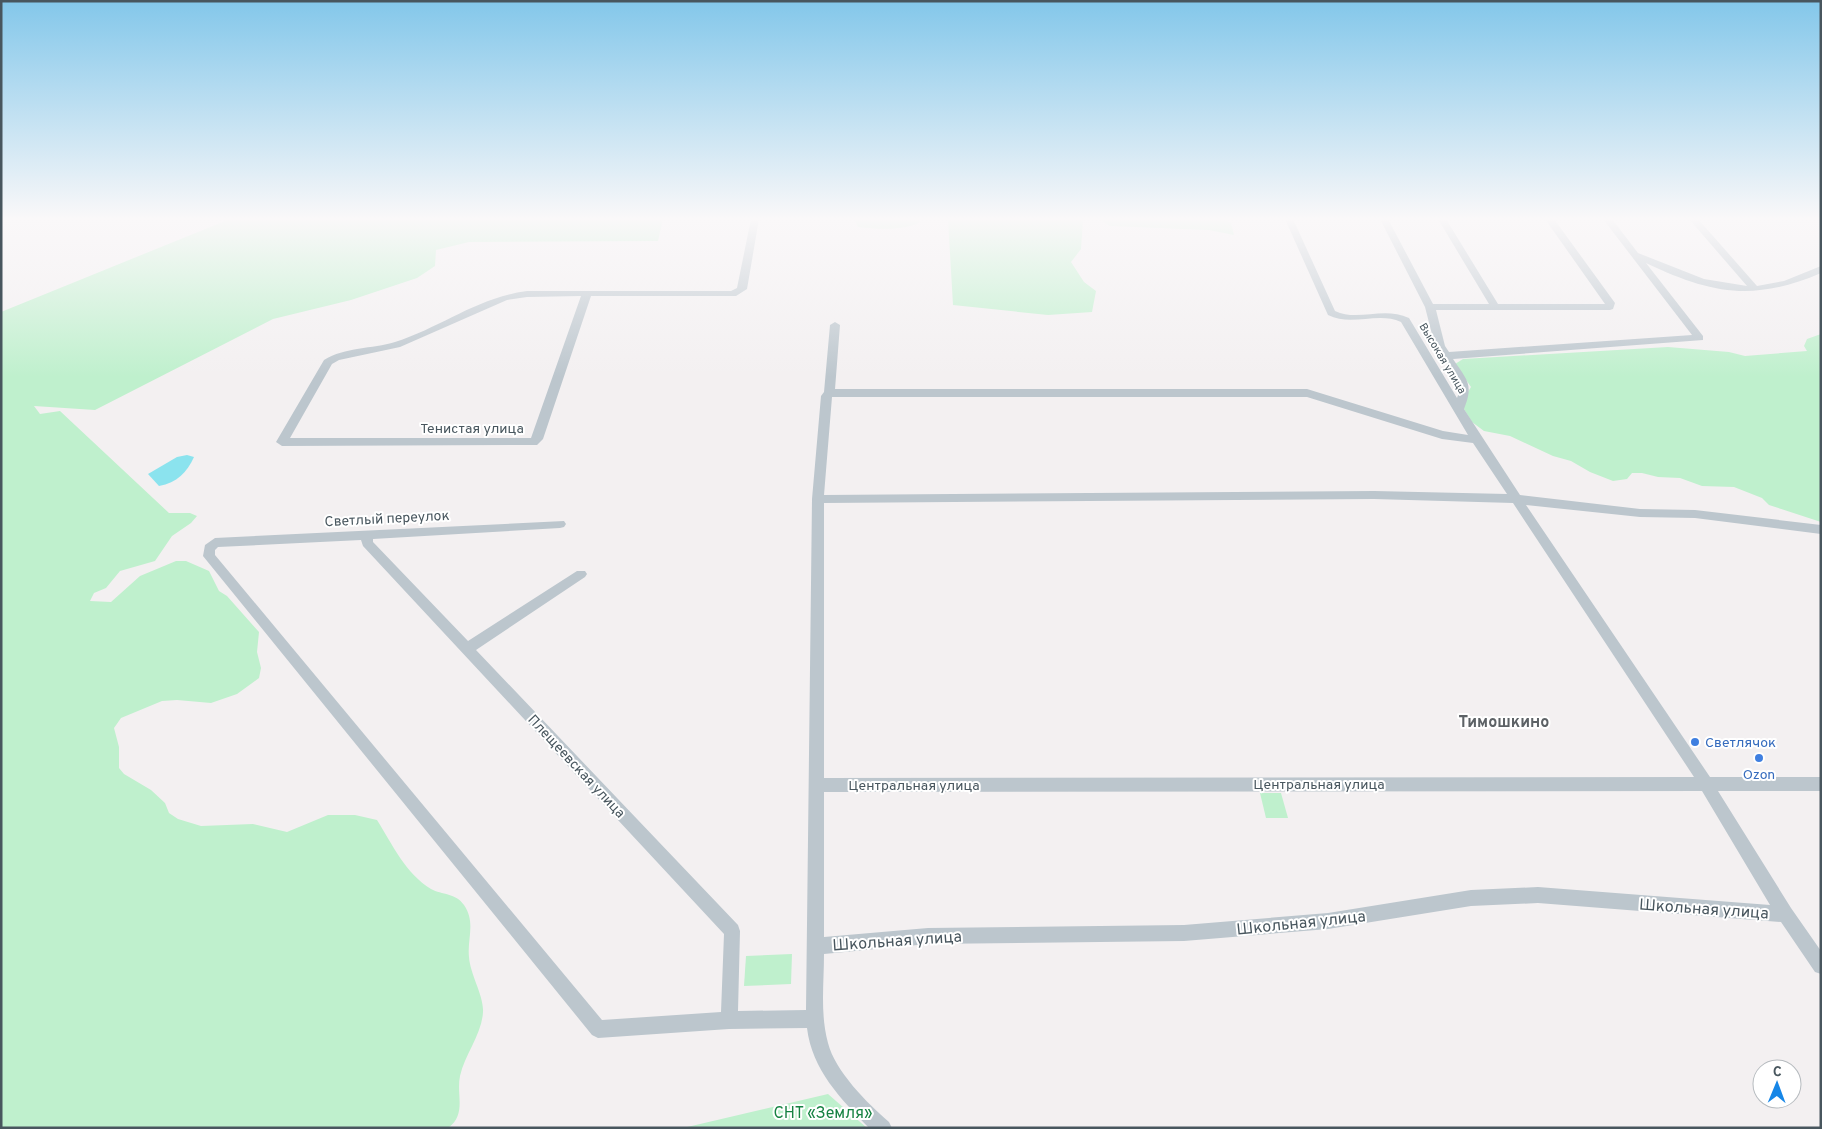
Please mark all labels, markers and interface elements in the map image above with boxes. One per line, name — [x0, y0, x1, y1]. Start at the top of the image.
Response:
street label: Высокая улица — [1416, 321, 1469, 397]
street label: Тенистая улица — [420, 421, 524, 438]
street label: Светлый переулок — [324, 508, 450, 531]
street label: Плещеевская улица — [524, 712, 628, 822]
district label: Тимошкино — [1459, 713, 1549, 733]
place label: Светлячок — [1705, 735, 1776, 752]
marker: Светлячок — [1689, 736, 1701, 748]
marker: Ozon — [1753, 752, 1765, 764]
place label: Ozon — [1743, 767, 1775, 784]
street label: Центральная улица — [1253, 777, 1385, 794]
street label: Центральная улица — [848, 778, 980, 795]
street label: Школьная улица — [1638, 895, 1769, 924]
street label: Школьная улица — [1236, 907, 1367, 941]
street label: Школьная улица — [832, 927, 963, 956]
north arrow — [1752, 1059, 1802, 1109]
text: С — [1773, 1064, 1782, 1081]
park label: СНТ «Земля» — [773, 1104, 873, 1124]

